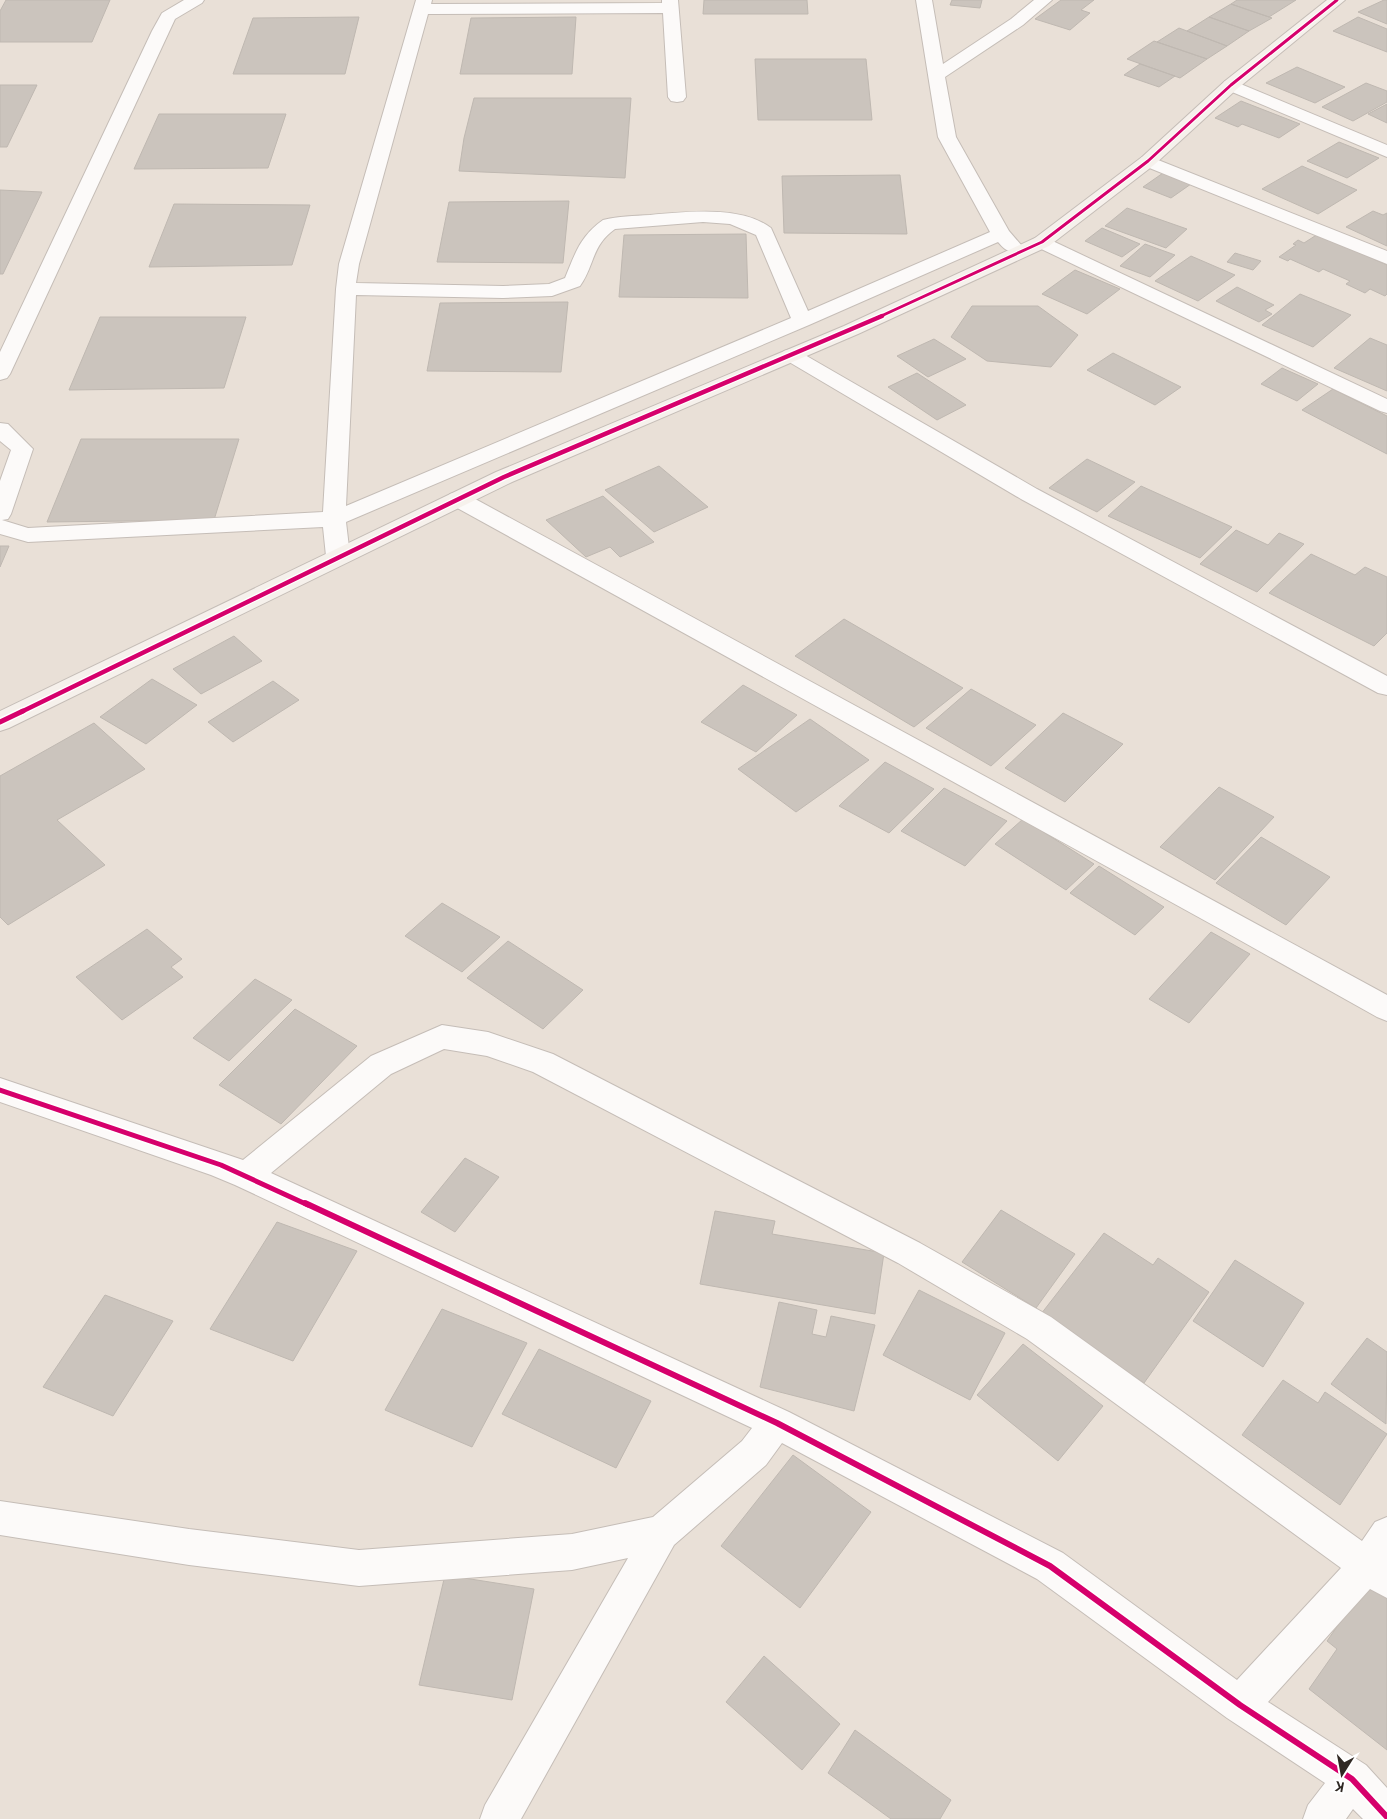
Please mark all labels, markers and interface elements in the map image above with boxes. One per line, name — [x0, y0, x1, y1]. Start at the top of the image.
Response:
north arrow — [1317, 1749, 1367, 1799]
text: K — [1333, 1777, 1346, 1796]

